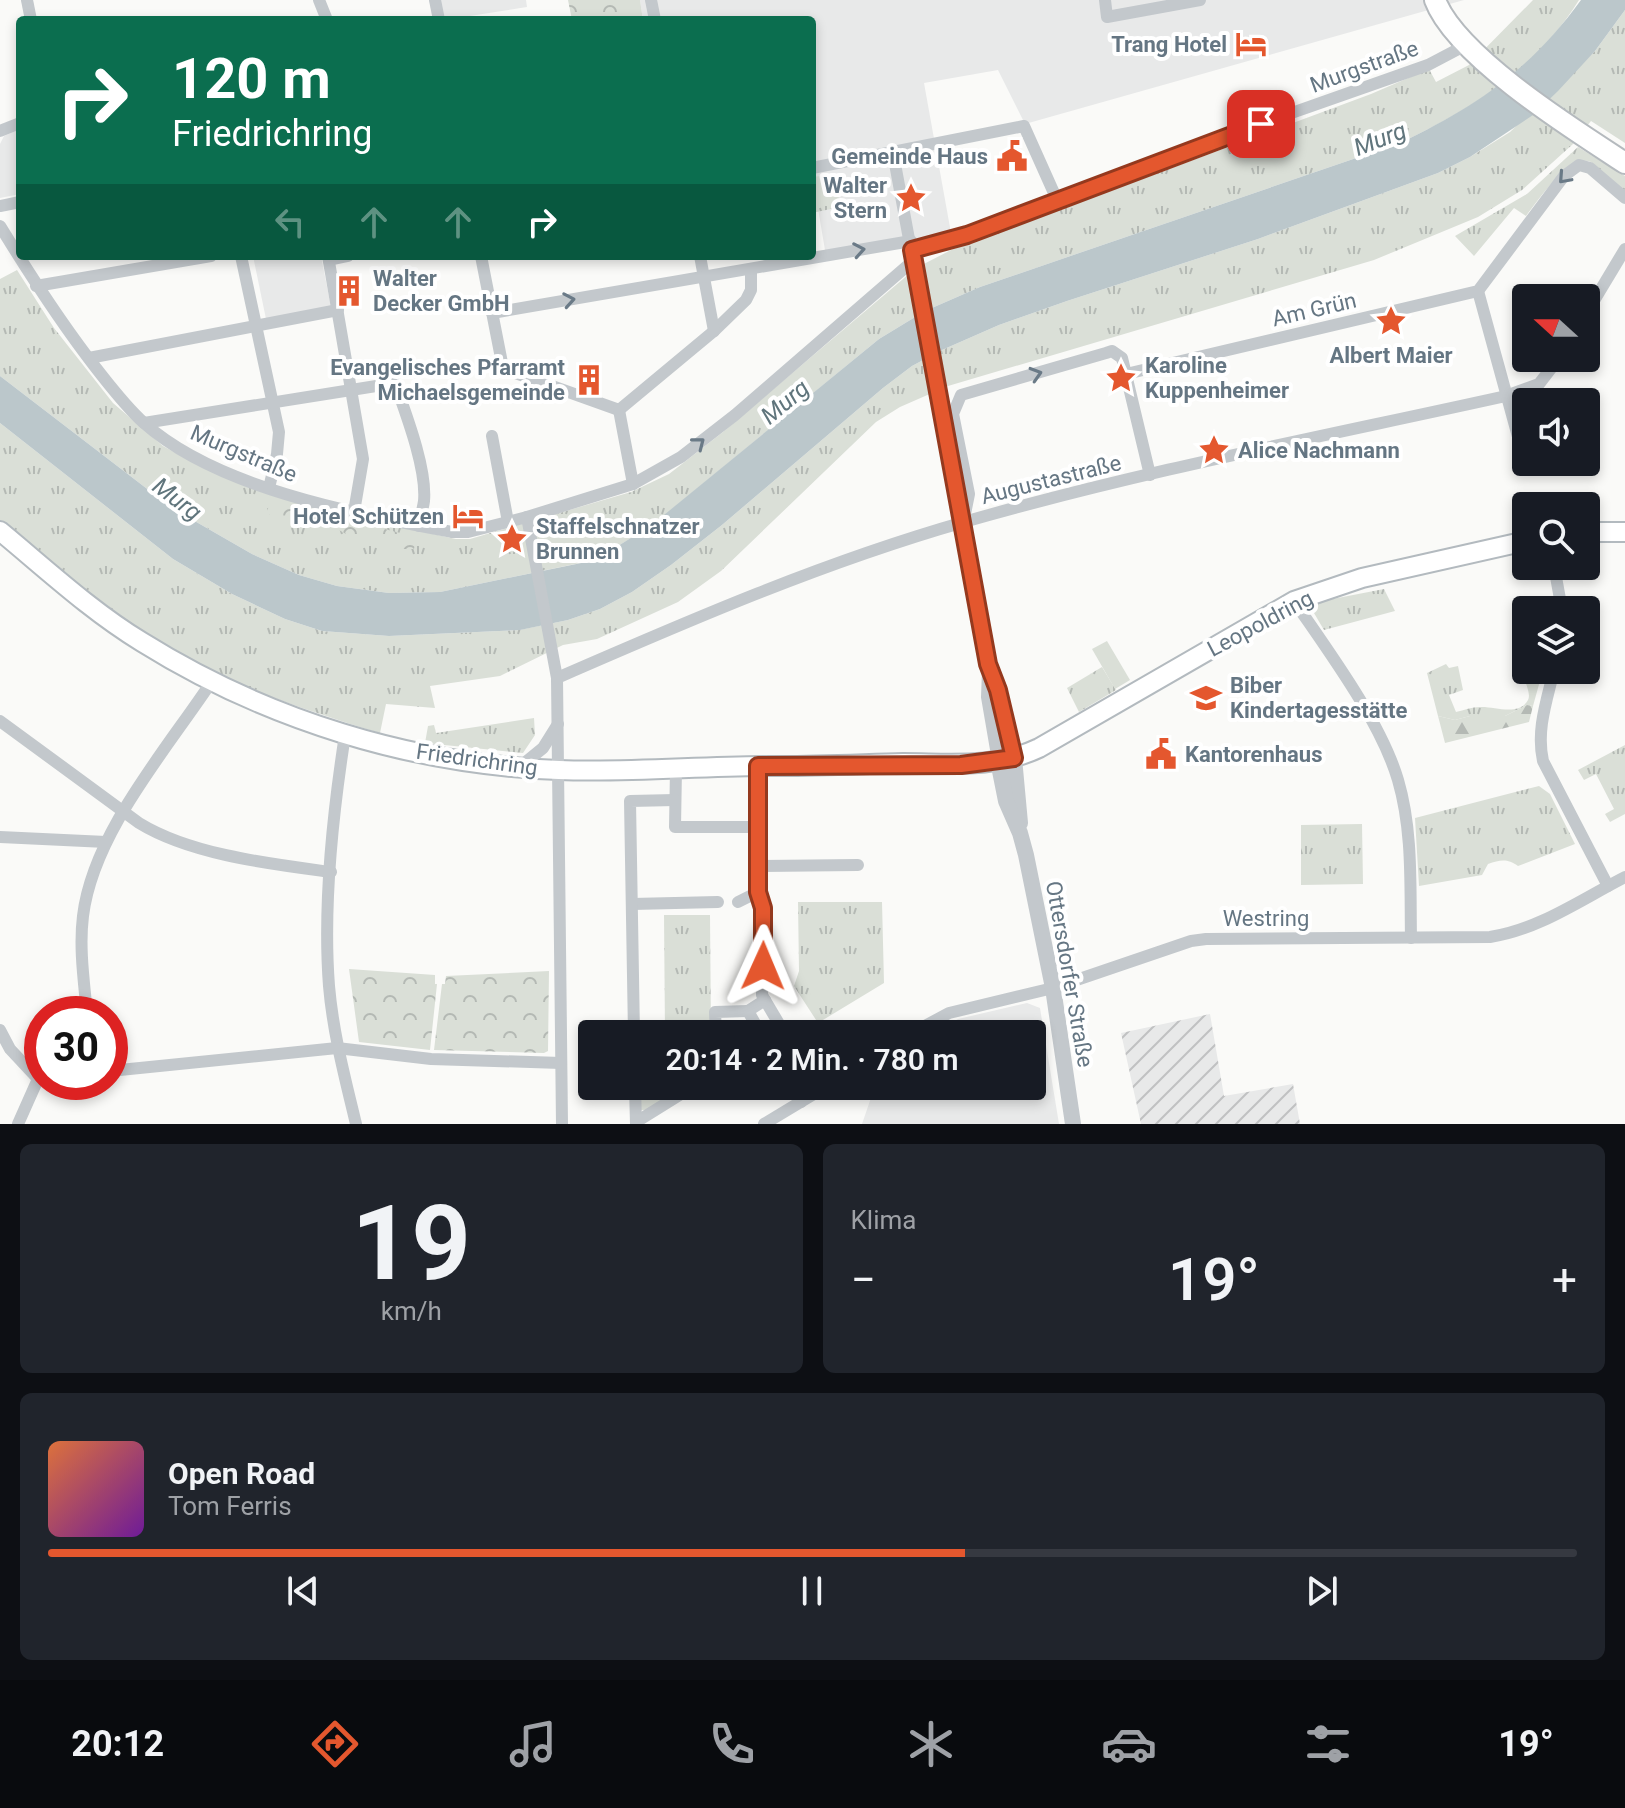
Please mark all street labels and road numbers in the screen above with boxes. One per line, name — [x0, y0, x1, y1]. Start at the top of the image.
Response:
street label: Murgstraße — [1307, 35, 1422, 98]
street label: Am Grün — [1269, 288, 1359, 331]
street label: Murgstraße — [187, 420, 301, 487]
street label: Augustastraße — [978, 450, 1124, 509]
street label: Leopoldring — [1203, 585, 1317, 662]
street label: Friedrichring — [415, 739, 539, 780]
street label: Ottersdorfer Straße — [1041, 879, 1098, 1069]
street label: Westring — [1223, 906, 1309, 931]

